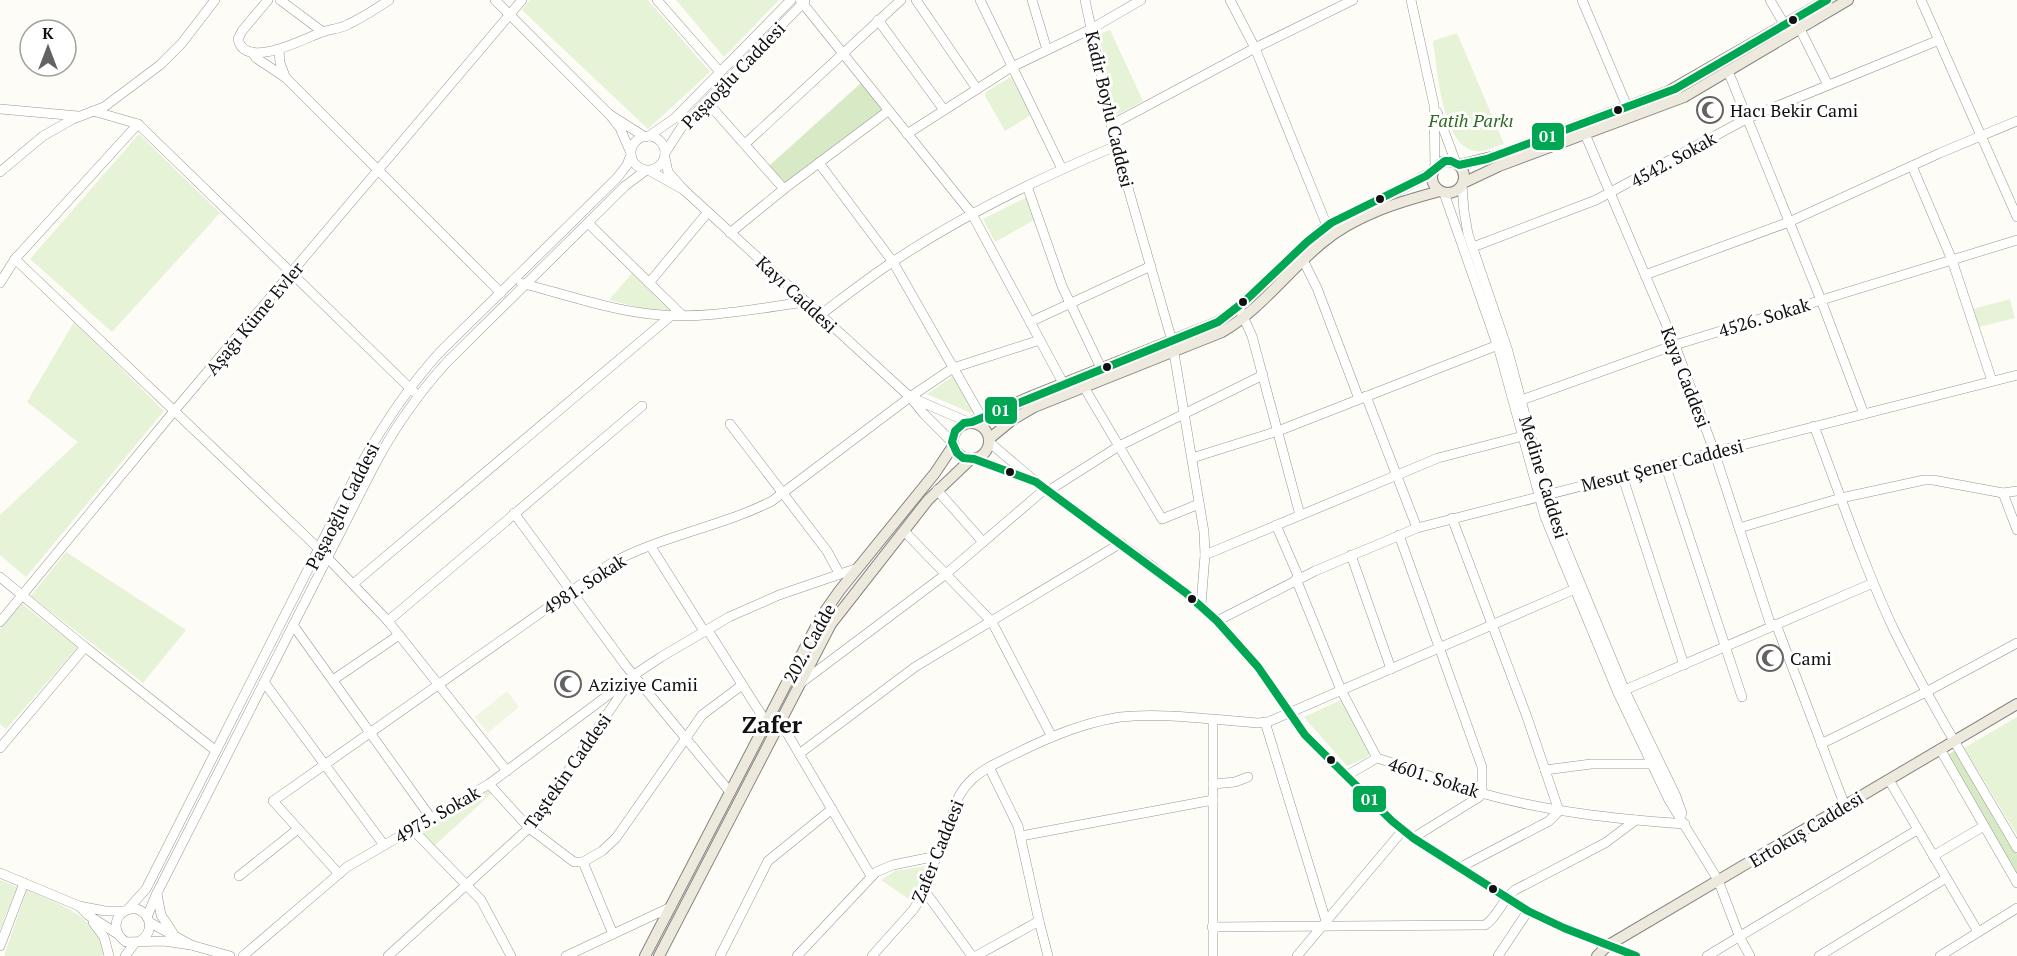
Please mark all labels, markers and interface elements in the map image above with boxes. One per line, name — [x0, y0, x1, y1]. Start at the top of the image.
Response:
unlabelled marker — [1787, 14, 1799, 26]
street label: Paşaoğlu Caddesi — [676, 16, 790, 134]
north arrow — [18, 18, 78, 78]
text: K — [42, 22, 54, 44]
street label: Kadir Boylu Caddesi — [1080, 28, 1140, 190]
mosque icon: Hacı Bekir Cami — [1695, 95, 1725, 125]
place label: Hacı Bekir Cami — [1730, 98, 1858, 122]
unlabelled marker — [1612, 104, 1624, 116]
park label: Fatih Parkı — [1428, 108, 1513, 132]
line badge: 01 — [1531, 122, 1565, 151]
text: 01 — [1539, 125, 1557, 147]
street label: 4542. Sokak — [1626, 125, 1721, 192]
unlabelled marker — [1374, 193, 1386, 205]
street label: Kayı Caddesi — [751, 250, 843, 338]
street label: Aşağı Küme Evler — [200, 256, 308, 380]
street label: 4526. Sokak — [1715, 292, 1813, 342]
unlabelled marker — [1237, 296, 1249, 308]
street label: Kaya Caddesi — [1656, 323, 1716, 431]
unlabelled marker — [1101, 361, 1113, 373]
line badge: 01 — [984, 396, 1018, 425]
text: 01 — [992, 399, 1010, 421]
street label: Medine Caddesi — [1514, 413, 1574, 541]
street label: Mesut Şener Caddesi — [1578, 433, 1746, 497]
street label: Paşaoğlu Caddesi — [300, 438, 384, 574]
unlabelled marker — [1004, 466, 1016, 478]
street label: 4981. Sokak — [538, 548, 631, 620]
unlabelled marker — [1186, 593, 1198, 605]
street label: 202. Cadde — [777, 599, 841, 687]
mosque icon: Cami — [1755, 643, 1785, 673]
place label: Cami — [1790, 646, 1832, 670]
mosque icon: Aziziye Camii — [553, 669, 583, 699]
place label: Aziziye Camii — [588, 672, 698, 696]
street label: Taştekin Caddesi — [518, 708, 616, 834]
district label: Zafer — [742, 708, 803, 740]
street label: 4601. Sokak — [1385, 751, 1483, 803]
unlabelled marker — [1325, 754, 1337, 766]
street label: 4975. Sokak — [390, 780, 484, 848]
line badge: 01 — [1352, 785, 1387, 813]
street label: Ertokuş Caddesi — [1744, 785, 1868, 873]
text: 01 — [1361, 788, 1379, 810]
street label: Zafer Caddesi — [905, 796, 969, 906]
unlabelled marker — [1487, 883, 1499, 895]

